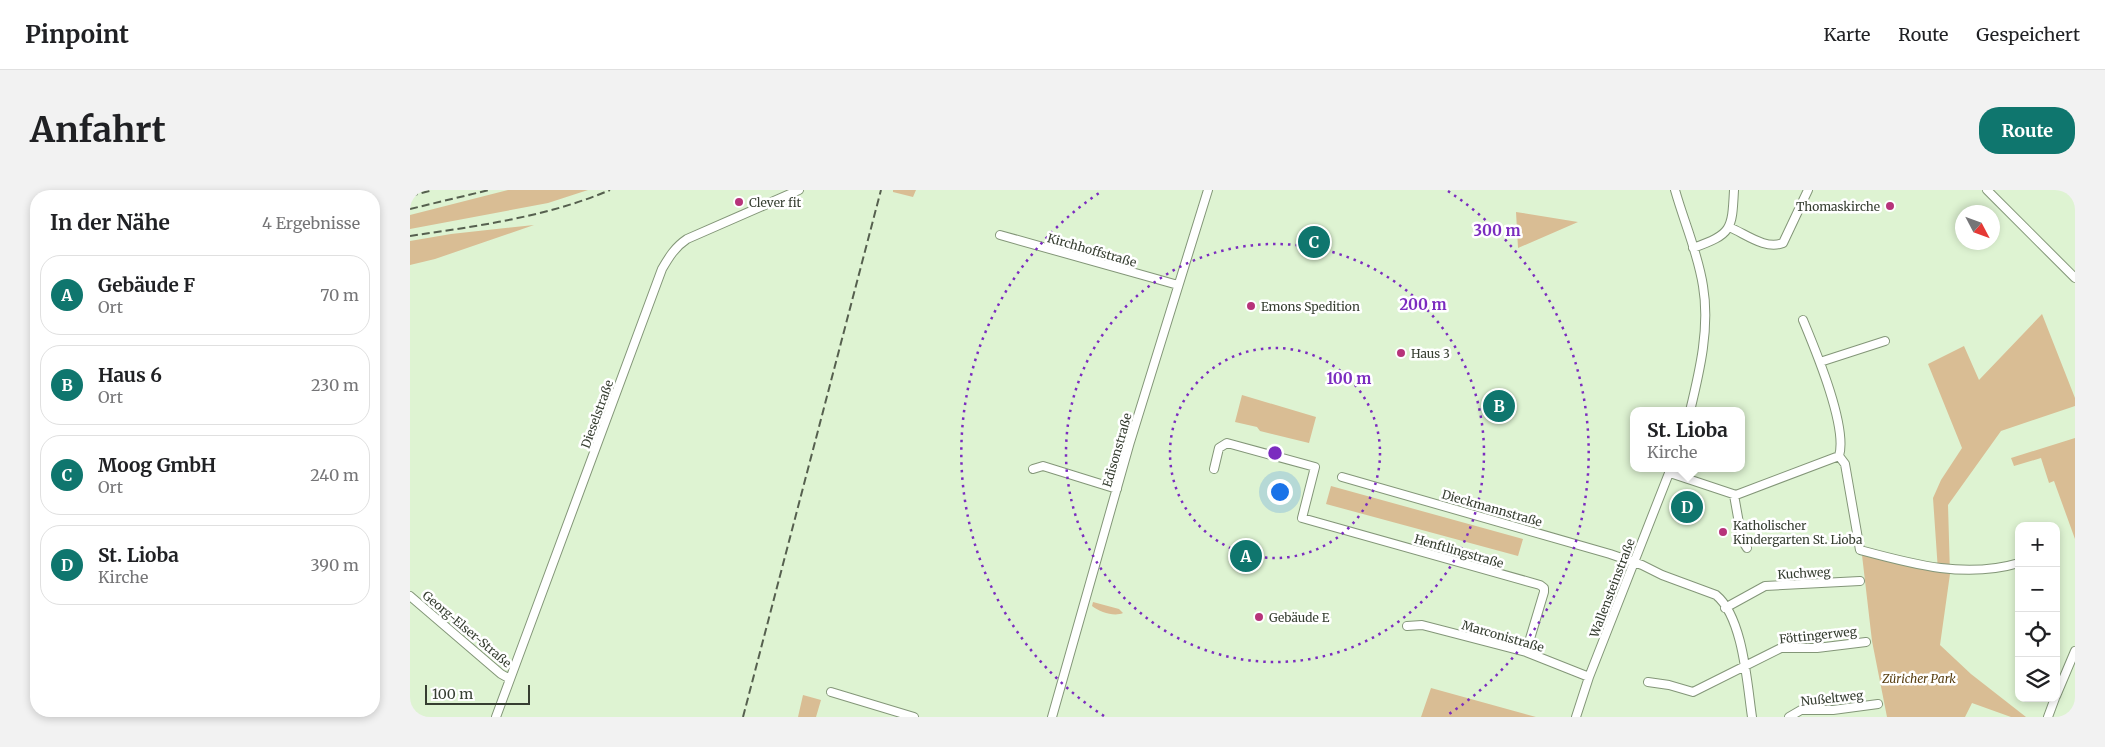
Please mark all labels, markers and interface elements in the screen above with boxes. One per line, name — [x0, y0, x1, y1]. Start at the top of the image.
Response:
text: Pinpoint — [25, 19, 129, 50]
text: Karte — [1824, 23, 1870, 46]
text: Route — [1898, 23, 1948, 46]
text: Gespeichert — [1976, 23, 2080, 46]
button: Route — [1979, 107, 2075, 154]
text: Anfahrt — [30, 108, 166, 152]
place label: Clever fit — [749, 195, 802, 210]
marker: Clever fit — [733, 196, 745, 208]
place label: Thomaskirche — [1796, 199, 1880, 214]
marker: Thomaskirche — [1884, 200, 1896, 212]
north arrow — [1955, 205, 2000, 250]
text: In der Nähe — [50, 209, 170, 236]
text: 4 Ergebnisse — [262, 213, 360, 233]
text: 300 m — [1473, 221, 1521, 240]
pin: C — [1298, 223, 1330, 261]
street label: Kirchhoffstraße — [1046, 230, 1138, 270]
text: Gebäude F — [98, 273, 195, 297]
text: A — [61, 285, 73, 305]
text: 70 m — [320, 285, 359, 305]
text: 200 m — [1399, 295, 1447, 314]
text: Ort — [98, 297, 123, 317]
place label: Emons Spedition — [1261, 299, 1360, 314]
marker: Emons Spedition — [1245, 300, 1257, 312]
place label: Haus 3 — [1411, 346, 1450, 361]
marker: Haus 3 — [1395, 347, 1407, 359]
text: Haus 6 — [98, 363, 162, 387]
text: 100 m — [1327, 369, 1371, 388]
text: B — [61, 375, 73, 395]
text: 230 m — [311, 375, 359, 395]
street label: Dieselstraße — [578, 378, 616, 450]
text: Ort — [98, 387, 123, 407]
pin: B — [1483, 387, 1515, 425]
popup — [1630, 407, 1745, 472]
street label: Edisonstraße — [1099, 411, 1135, 489]
text: St. Lioba — [1647, 418, 1728, 442]
text: Kirche — [1647, 442, 1697, 462]
centre of rings — [1266, 444, 1284, 462]
text: Moog GmbH — [98, 453, 216, 477]
text: C — [62, 465, 72, 485]
text: 240 m — [310, 465, 359, 485]
text: Ort — [98, 477, 123, 497]
your location — [1267, 479, 1293, 505]
street label: Dieckmannstraße — [1440, 486, 1544, 530]
pin: D — [1671, 488, 1703, 526]
place label: Katholischer Kindergarten St. Lioba — [1733, 518, 1863, 547]
map controls — [2015, 522, 2060, 702]
button: + — [2015, 522, 2060, 567]
marker: Katholischer Kindergarten St. Lioba — [1717, 526, 1729, 538]
street label: Henftlingstraße — [1413, 531, 1505, 571]
street label: Wallensteinstraße — [1586, 536, 1638, 640]
pin: A — [1230, 537, 1262, 575]
text: St. Lioba — [98, 543, 179, 567]
text: D — [61, 555, 73, 575]
text: 390 m — [311, 555, 359, 575]
street label: Kuchweg — [1777, 564, 1832, 582]
text: Kirche — [98, 567, 148, 587]
button: − — [2015, 567, 2060, 612]
street label: Georg-Elser-Straße — [419, 587, 515, 671]
place label: Gebäude E — [1269, 610, 1330, 625]
marker: Gebäude E — [1253, 611, 1265, 623]
button: locate — [2015, 612, 2060, 657]
street label: Marconistraße — [1460, 617, 1546, 655]
street label: Föttingerweg — [1778, 623, 1858, 647]
button: layers — [2015, 657, 2060, 702]
park label: Züricher Park — [1881, 671, 1956, 686]
scale bar — [425, 682, 530, 705]
text: 100 m — [432, 685, 473, 703]
street label: Nußeltweg — [1800, 687, 1865, 709]

